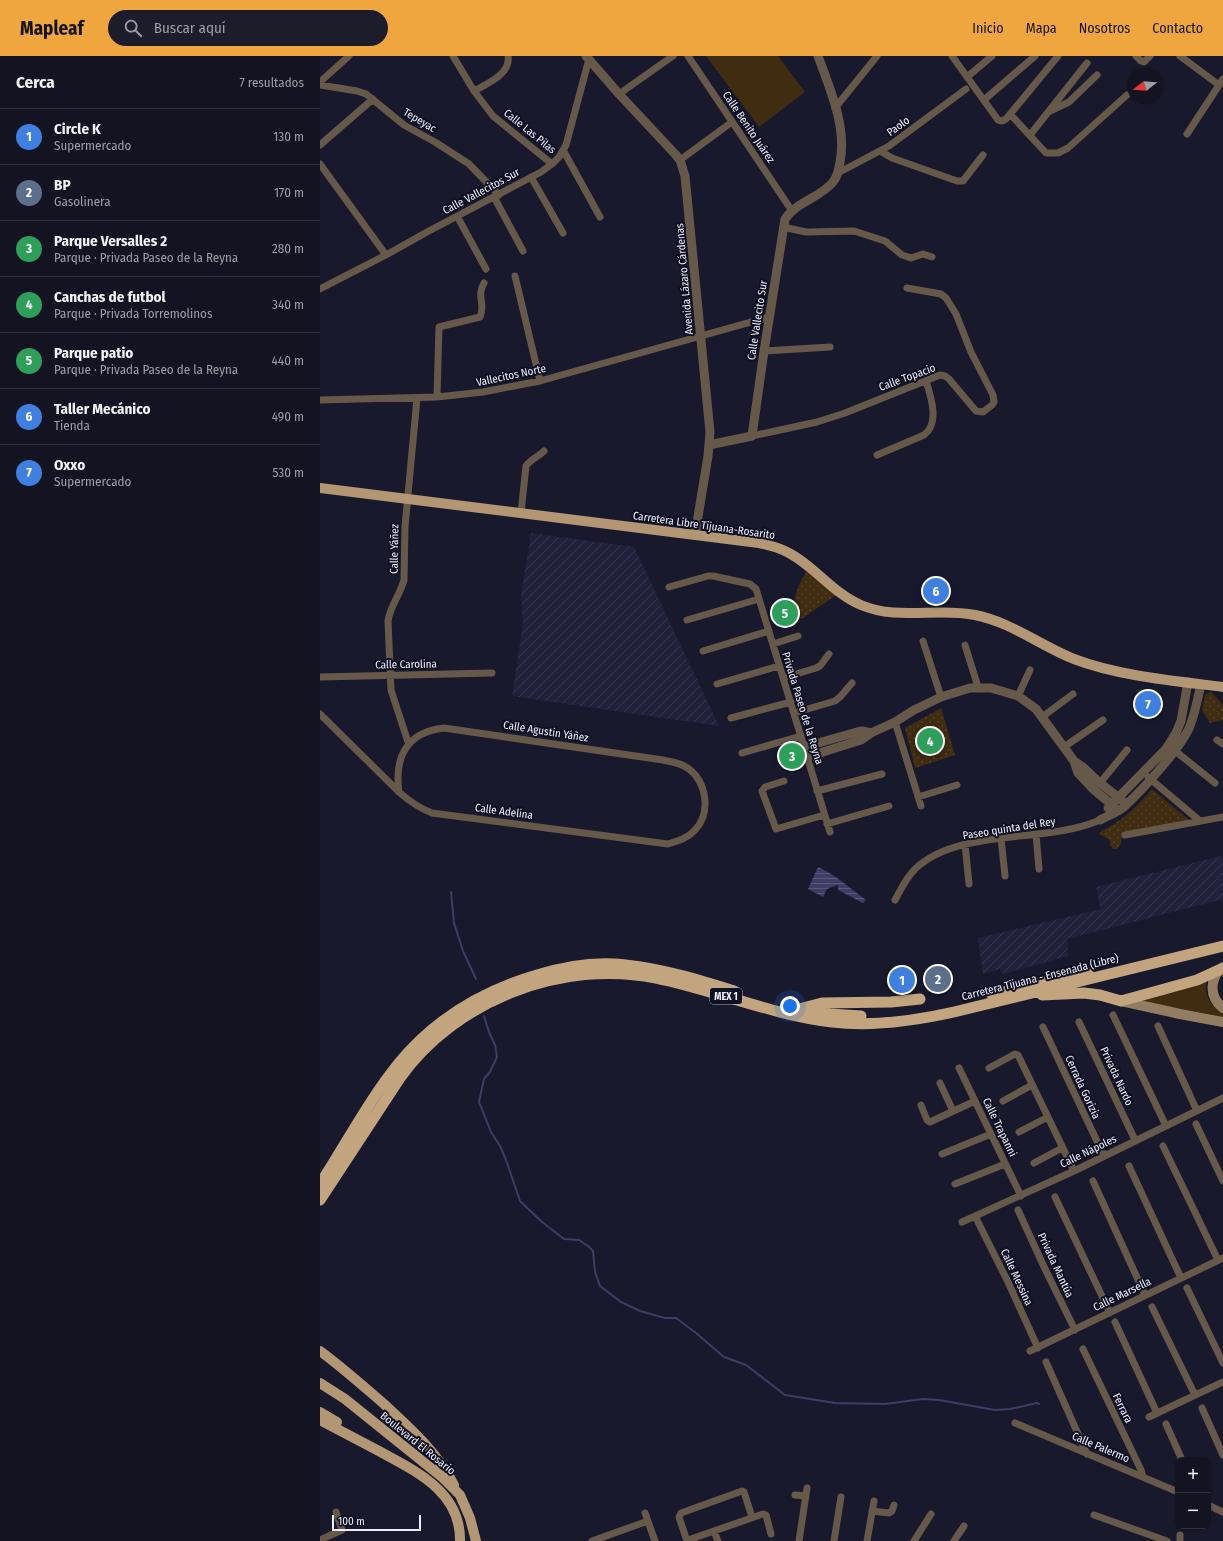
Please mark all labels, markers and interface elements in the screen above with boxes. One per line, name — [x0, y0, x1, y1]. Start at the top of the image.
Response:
search box — [108, 10, 388, 46]
text: Mapleaf — [20, 17, 84, 40]
icon: search — [122, 17, 144, 39]
text: Buscar aquí — [154, 19, 226, 37]
text: Inicio — [972, 20, 1004, 37]
text: Mapa — [1026, 20, 1057, 37]
text: Nosotros — [1079, 20, 1130, 37]
text: Contacto — [1152, 20, 1203, 37]
north arrow — [1127, 68, 1163, 104]
text: Cerca — [16, 72, 55, 93]
text: 7 resultados — [239, 75, 304, 90]
street label: Calle Benito Juárez — [720, 89, 778, 166]
street label: Tepeyac — [401, 106, 439, 135]
street label: Calle Las Pilas — [501, 106, 559, 157]
street label: Paolo — [884, 114, 912, 139]
text: Circle K — [54, 120, 101, 138]
text: 1 — [26, 129, 32, 144]
text: 130 m — [273, 129, 304, 144]
text: Supermercado — [54, 138, 131, 153]
street label: Calle Vallecitos Sur — [441, 166, 522, 217]
text: BP — [54, 176, 71, 194]
text: 2 — [26, 185, 32, 200]
text: 170 m — [274, 185, 304, 200]
text: Gasolinera — [54, 194, 111, 209]
street label: Avenida Lázaro Cárdenas — [673, 222, 696, 335]
text: Parque Versalles 2 — [54, 232, 167, 250]
text: 3 — [26, 241, 32, 256]
text: 280 m — [272, 241, 304, 256]
text: Parque · Privada Paseo de la Reyna — [54, 250, 238, 265]
street label: Calle Vallecito Sur — [745, 279, 770, 361]
text: Canchas de futbol — [54, 288, 166, 306]
text: 4 — [26, 297, 32, 312]
text: 340 m — [272, 297, 304, 312]
text: Parque · Privada Torremolinos — [54, 306, 213, 321]
text: Parque patio — [54, 344, 133, 362]
text: 5 — [26, 353, 32, 368]
text: 440 m — [272, 353, 304, 368]
street label: Calle Topacio — [877, 361, 937, 394]
text: Parque · Privada Paseo de la Reyna — [54, 362, 238, 377]
street label: Vallecitos Norte — [475, 362, 547, 389]
text: Taller Mecánico — [54, 400, 150, 418]
text: 6 — [26, 409, 32, 424]
text: 490 m — [272, 409, 304, 424]
text: Tienda — [54, 418, 90, 433]
text: Oxxo — [54, 456, 85, 474]
text: 7 — [26, 465, 32, 480]
text: 530 m — [272, 465, 304, 480]
text: Supermercado — [54, 474, 131, 489]
street label: Carretera Libre Tijuana-Rosarito — [632, 509, 776, 542]
street label: Calle Yáñez — [388, 523, 401, 574]
pin: 6 — [923, 576, 949, 606]
pin: 5 — [772, 598, 798, 628]
street label: Privada Paseo de la Reyna — [779, 650, 826, 766]
street label: Calle Carolina — [375, 657, 437, 672]
pin: 7 — [1135, 689, 1161, 719]
street label: Calle Agustin Yáñez — [502, 718, 590, 745]
pin: 4 — [917, 726, 943, 756]
pin: 3 — [779, 741, 805, 771]
street label: Calle Adelina — [474, 801, 534, 822]
street label: Paseo quinta del Rey — [962, 815, 1056, 842]
street label: Carretera Tijuana - Ensenada (Libre) — [960, 952, 1120, 1003]
pin: 2 — [925, 964, 951, 994]
pin: 1 — [889, 965, 915, 995]
road number: MEX 1 — [710, 988, 742, 1004]
your location — [780, 996, 800, 1016]
street label: Privada Nardo — [1097, 1045, 1136, 1108]
street label: Cerrada Gorizia — [1062, 1053, 1103, 1121]
street label: Calle Trapanni — [980, 1096, 1019, 1159]
street label: Calle Nápoles — [1058, 1132, 1119, 1171]
street label: Privada Mantúa — [1035, 1231, 1076, 1300]
street label: Calle Messina — [998, 1247, 1035, 1308]
street label: Calle Marsella — [1091, 1275, 1153, 1314]
street label: Ferrara — [1110, 1391, 1135, 1425]
street label: Boulevard El Rosario — [378, 1409, 458, 1478]
street label: Calle Palermo — [1070, 1429, 1132, 1466]
map controls — [1175, 1457, 1211, 1529]
button: + — [1175, 1457, 1211, 1493]
button: − — [1175, 1493, 1211, 1529]
scale bar — [332, 1513, 421, 1532]
text: 100 m — [338, 1515, 365, 1528]

